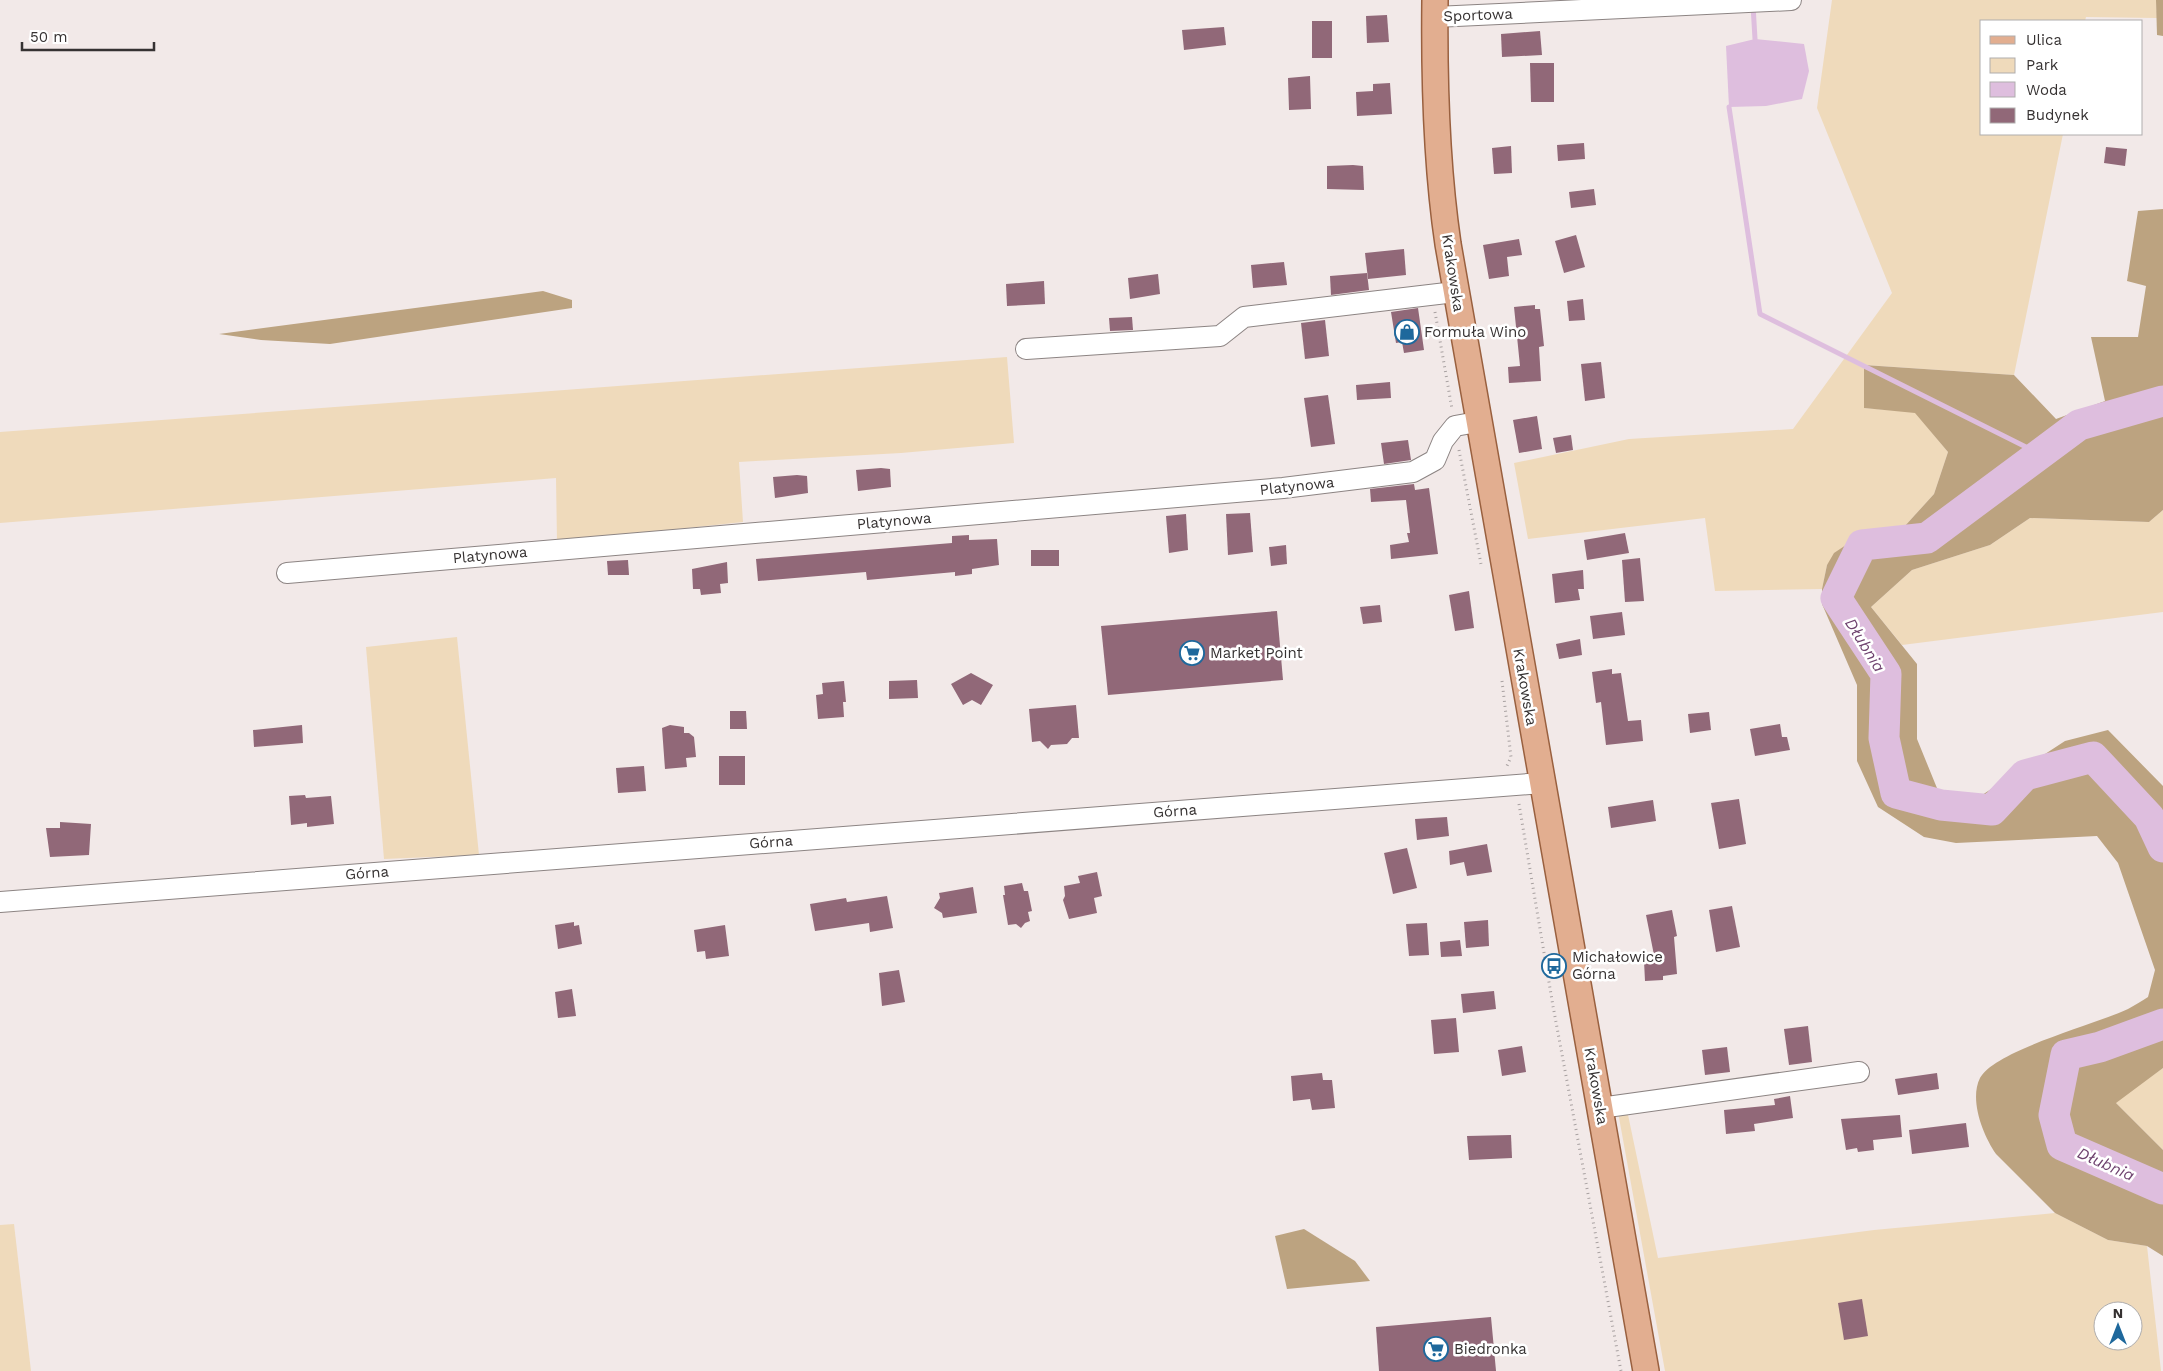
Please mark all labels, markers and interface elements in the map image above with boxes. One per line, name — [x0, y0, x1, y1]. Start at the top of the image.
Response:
street label: Sportowa — [1443, 5, 1514, 25]
scale bar — [22, 20, 155, 52]
legend — [1980, 20, 2143, 135]
text: 50 m — [30, 28, 67, 46]
text: Ulica — [2026, 31, 2063, 49]
text: Park — [2026, 56, 2059, 74]
text: Woda — [2026, 81, 2067, 99]
text: Budynek — [2026, 106, 2089, 124]
street label: Krakowska — [1438, 233, 1468, 314]
shop icon: Formuła Wino — [1394, 319, 1420, 345]
place label: Formuła Wino — [1424, 323, 1526, 341]
street label: Platynowa — [1259, 473, 1336, 499]
street label: Platynowa — [856, 509, 933, 533]
street label: Platynowa — [452, 543, 529, 567]
water label: Dłubnia — [1841, 615, 1889, 676]
supermarket icon: Market Point — [1179, 640, 1205, 666]
place label: Market Point — [1210, 644, 1304, 662]
street label: Krakowska — [1509, 647, 1541, 728]
street label: Górna — [1153, 800, 1198, 822]
street label: Górna — [749, 831, 794, 853]
street label: Górna — [345, 862, 390, 884]
place label: Michałowice Górna — [1572, 948, 1663, 983]
bus stop icon: Michałowice Górna — [1541, 953, 1567, 979]
street label: Krakowska — [1580, 1046, 1612, 1127]
water label: Dłubnia — [2075, 1143, 2137, 1185]
north arrow — [2093, 1301, 2143, 1351]
text: N — [2113, 1305, 2123, 1321]
supermarket icon: Biedronka — [1423, 1336, 1449, 1362]
place label: Biedronka — [1454, 1340, 1527, 1358]

